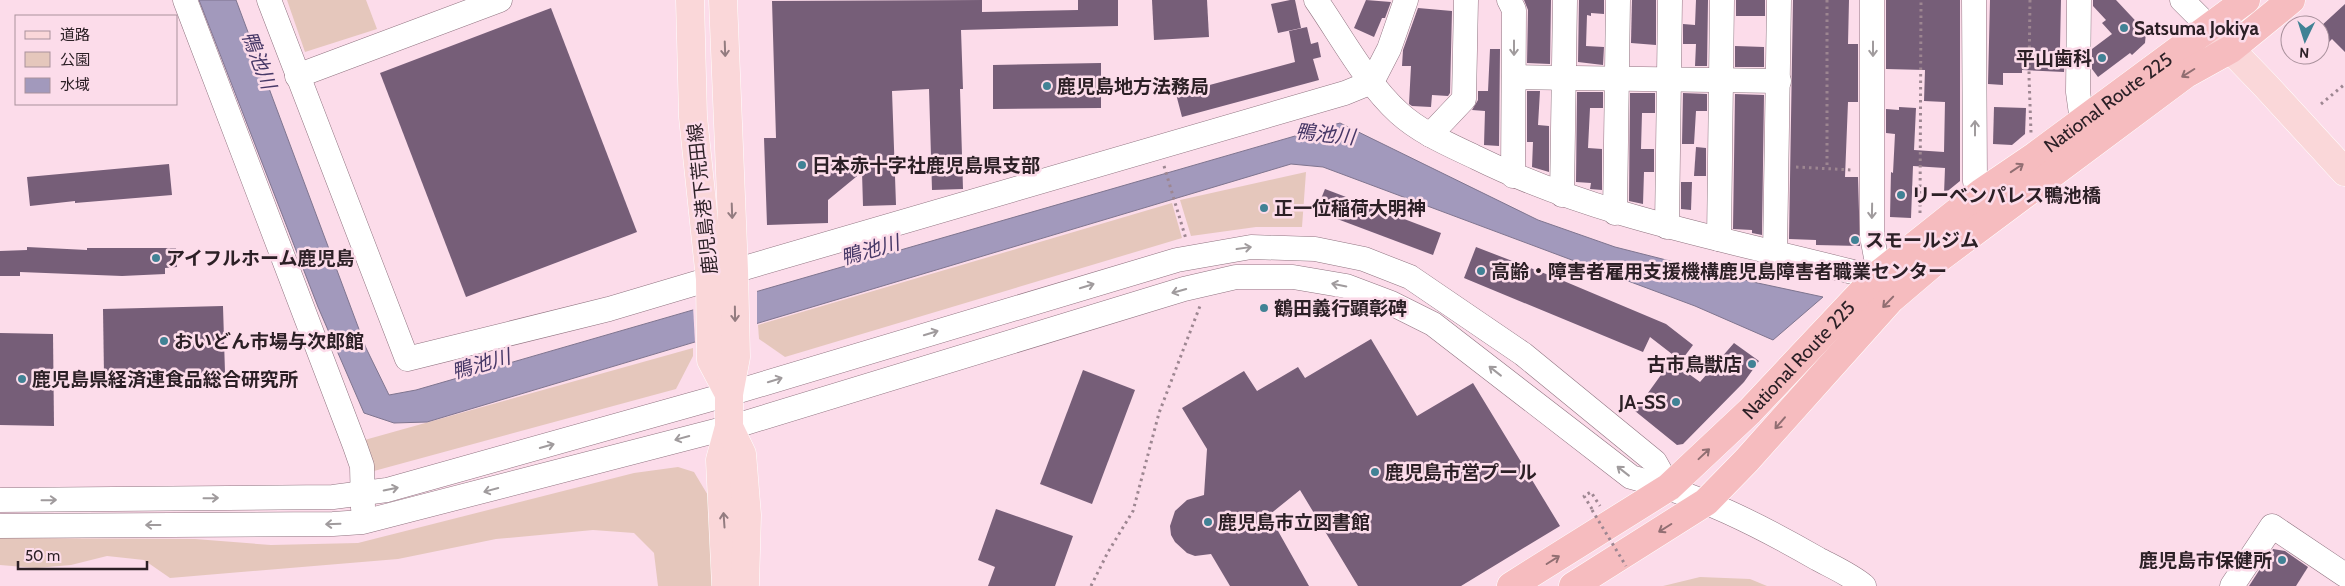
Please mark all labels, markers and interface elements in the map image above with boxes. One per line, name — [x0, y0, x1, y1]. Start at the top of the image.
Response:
legend — [15, 15, 178, 105]
north arrow — [2280, 15, 2330, 65]
place label: Satsuma Jokiya — [2134, 17, 2259, 40]
marker: Satsuma Jokiya — [2118, 22, 2130, 34]
text: 道路 — [60, 26, 90, 44]
water label: 鴨池川 — [237, 28, 282, 94]
one-way arrow — [1509, 39, 1519, 55]
one-way arrow — [721, 40, 730, 56]
one-way arrow — [1868, 40, 1877, 56]
text: N — [2299, 44, 2310, 62]
place label: 平山歯科 — [2016, 47, 2092, 70]
street label: National Route 225 — [2040, 48, 2177, 157]
text: 公園 — [60, 51, 90, 69]
marker: 平山歯科 — [2096, 52, 2108, 64]
one-way arrow — [2182, 68, 2196, 78]
place label: 鹿児島地方法務局 — [1057, 75, 1209, 98]
text: 水域 — [60, 76, 90, 94]
marker: 鹿児島地方法務局 — [1041, 80, 1053, 92]
water label: 鴨池川 — [1294, 119, 1358, 149]
one-way arrow — [1970, 120, 1980, 136]
street label: 鹿児島港下荒田線 — [683, 122, 722, 276]
place label: 日本赤十字社鹿児島県支部 — [812, 154, 1040, 177]
marker: 日本赤十字社鹿児島県支部 — [796, 159, 808, 171]
one-way arrow — [2010, 163, 2024, 173]
place label: リーベンパレス鴨池橋 — [1911, 184, 2101, 207]
marker: リーベンパレス鴨池橋 — [1895, 189, 1907, 201]
place label: 正一位稲荷大明神 — [1274, 197, 1426, 220]
one-way arrow — [727, 202, 737, 219]
marker: 正一位稲荷大明神 — [1258, 202, 1270, 214]
one-way arrow — [1867, 202, 1877, 219]
place label: スモールジム — [1865, 229, 1979, 252]
water label: 鴨池川 — [838, 230, 904, 270]
marker: スモールジム — [1849, 234, 1861, 246]
one-way arrow — [1236, 243, 1252, 253]
place label: アイフルホーム鹿児島 — [166, 247, 354, 270]
marker: アイフルホーム鹿児島 — [150, 252, 162, 264]
place label: 高齢・障害者雇用支援機構鹿児島障害者職業センター — [1491, 260, 1947, 283]
marker: 高齢・障害者雇用支援機構鹿児島障害者職業センター — [1475, 265, 1487, 277]
one-way arrow — [1332, 280, 1348, 289]
one-way arrow — [1078, 281, 1094, 291]
one-way arrow — [1172, 286, 1188, 296]
street label: National Route 225 — [1738, 296, 1860, 424]
one-way arrow — [1882, 296, 1894, 309]
place label: 鶴田義行顕彰碑 — [1274, 297, 1407, 320]
marker: 鶴田義行顕彰碑 — [1258, 302, 1270, 314]
one-way arrow — [730, 306, 740, 322]
one-way arrow — [922, 327, 938, 337]
place label: おいどん市場与次郎館 — [174, 330, 364, 353]
marker: おいどん市場与次郎館 — [158, 335, 170, 347]
water label: 鴨池川 — [449, 344, 515, 384]
place label: 古市鳥獣店 — [1647, 353, 1742, 376]
marker: 古市鳥獣店 — [1746, 358, 1758, 370]
one-way arrow — [1489, 366, 1502, 377]
place label: 鹿児島県経済連食品総合研究所 — [32, 368, 298, 391]
marker: 鹿児島県経済連食品総合研究所 — [16, 373, 28, 385]
one-way arrow — [767, 374, 783, 384]
place label: JA-SS — [1618, 391, 1666, 414]
marker: JA-SS — [1670, 396, 1682, 408]
one-way arrow — [1774, 417, 1786, 430]
one-way arrow — [674, 434, 690, 443]
one-way arrow — [539, 441, 555, 450]
one-way arrow — [1698, 448, 1711, 460]
place label: 鹿児島市営プール — [1385, 461, 1537, 484]
marker: 鹿児島市営プール — [1369, 466, 1381, 478]
one-way arrow — [1617, 466, 1630, 477]
one-way arrow — [382, 484, 398, 493]
one-way arrow — [484, 485, 500, 495]
one-way arrow — [202, 493, 219, 503]
one-way arrow — [40, 495, 56, 505]
place label: 鹿児島市立図書館 — [1218, 511, 1370, 534]
one-way arrow — [719, 512, 728, 528]
marker: 鹿児島市立図書館 — [1202, 516, 1214, 528]
one-way arrow — [325, 519, 342, 529]
one-way arrow — [145, 520, 162, 530]
one-way arrow — [1658, 523, 1672, 533]
scale bar — [18, 538, 146, 570]
text: 50 m — [25, 547, 60, 565]
place label: 鹿児島市保健所 — [2139, 549, 2272, 572]
marker: 鹿児島市保健所 — [2276, 554, 2288, 566]
one-way arrow — [1545, 555, 1559, 565]

